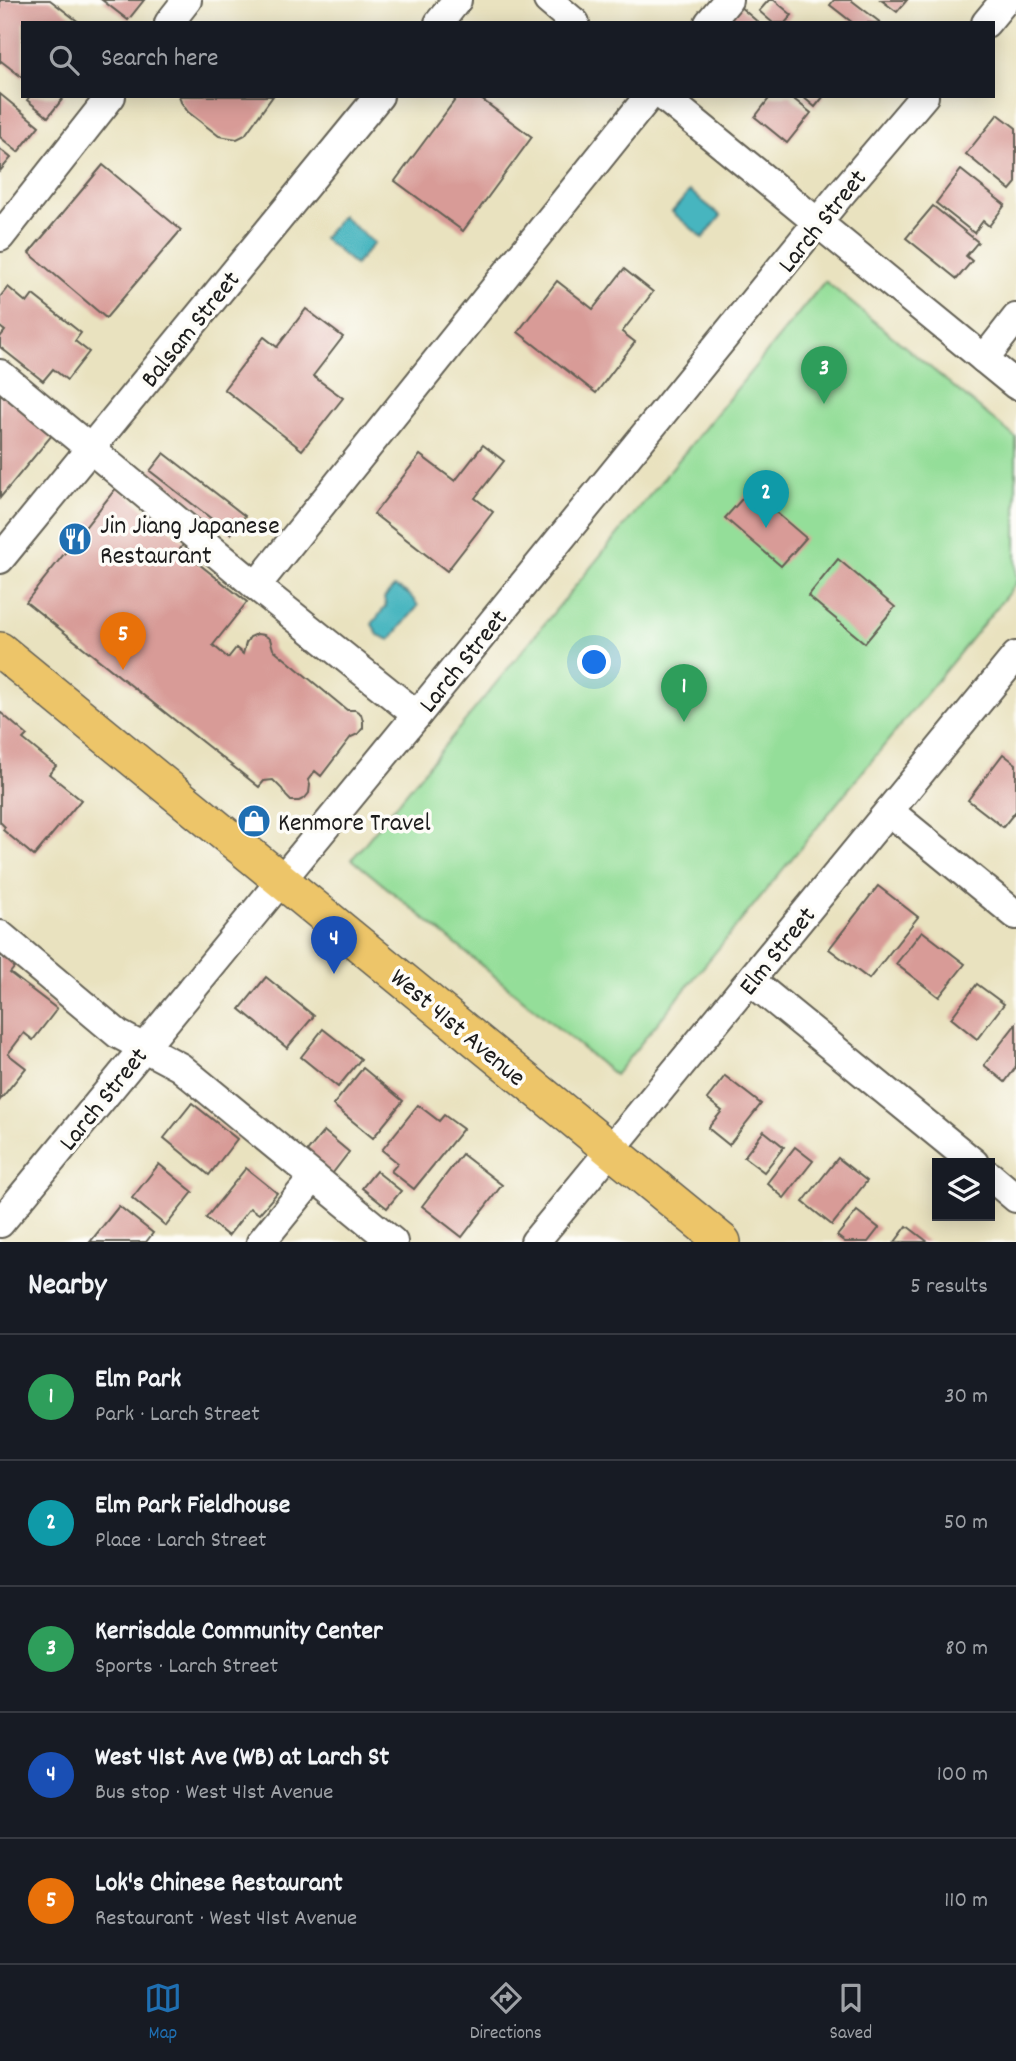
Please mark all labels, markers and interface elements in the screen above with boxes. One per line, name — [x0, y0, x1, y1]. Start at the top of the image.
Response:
search box — [21, 21, 995, 98]
icon: search — [45, 41, 83, 79]
text: Search here — [101, 41, 219, 78]
street label: Larch Street — [770, 162, 877, 282]
street label: Balsam Street — [133, 264, 251, 397]
pin: 3 — [801, 346, 847, 404]
pin: 2 — [743, 470, 789, 528]
place label: Jin Jiang Japanese Restaurant — [100, 509, 280, 576]
restaurant icon: Jin Jiang Japanese Restaurant — [56, 520, 94, 558]
street label: Larch Street — [411, 602, 518, 722]
pin: 5 — [100, 612, 146, 670]
your location — [577, 645, 611, 679]
pin: 1 — [661, 664, 707, 722]
shop icon: Kenmore Travel — [235, 802, 273, 840]
place label: Kenmore Travel — [278, 806, 431, 843]
street label: Elm Street — [731, 899, 826, 1005]
pin: 4 — [311, 916, 357, 974]
street label: West 41st Avenue — [381, 961, 533, 1097]
street label: Larch Street — [51, 1040, 158, 1160]
map controls — [932, 1158, 995, 1221]
button: layers — [932, 1158, 995, 1221]
text: Nearby — [28, 1266, 106, 1309]
text: 5 results — [910, 1271, 988, 1304]
text: Elm Park — [95, 1362, 181, 1399]
text: 1 — [48, 1381, 54, 1414]
text: 30 m — [944, 1381, 988, 1414]
text: Park · Larch Street — [95, 1399, 260, 1432]
text: Elm Park Fieldhouse — [95, 1488, 290, 1525]
text: 2 — [46, 1507, 56, 1540]
text: 50 m — [944, 1507, 988, 1540]
text: Place · Larch Street — [95, 1525, 267, 1558]
text: Kerrisdale Community Center — [95, 1614, 383, 1651]
text: 3 — [46, 1633, 56, 1666]
text: 80 m — [945, 1633, 988, 1666]
text: Sports · Larch Street — [95, 1651, 278, 1684]
text: West 41st Ave (WB) at Larch St — [95, 1740, 389, 1777]
text: 4 — [46, 1759, 56, 1792]
text: 100 m — [937, 1759, 988, 1792]
text: Bus stop · West 41st Avenue — [95, 1777, 333, 1810]
text: Lok's Chinese Restaurant — [95, 1866, 343, 1903]
text: 5 — [46, 1885, 56, 1918]
text: 110 m — [944, 1885, 988, 1918]
text: Restaurant · West 41st Avenue — [95, 1903, 357, 1936]
tab: Map — [144, 1979, 182, 2048]
tab: Directions — [470, 1979, 542, 2048]
tab: Saved — [830, 1979, 872, 2048]

